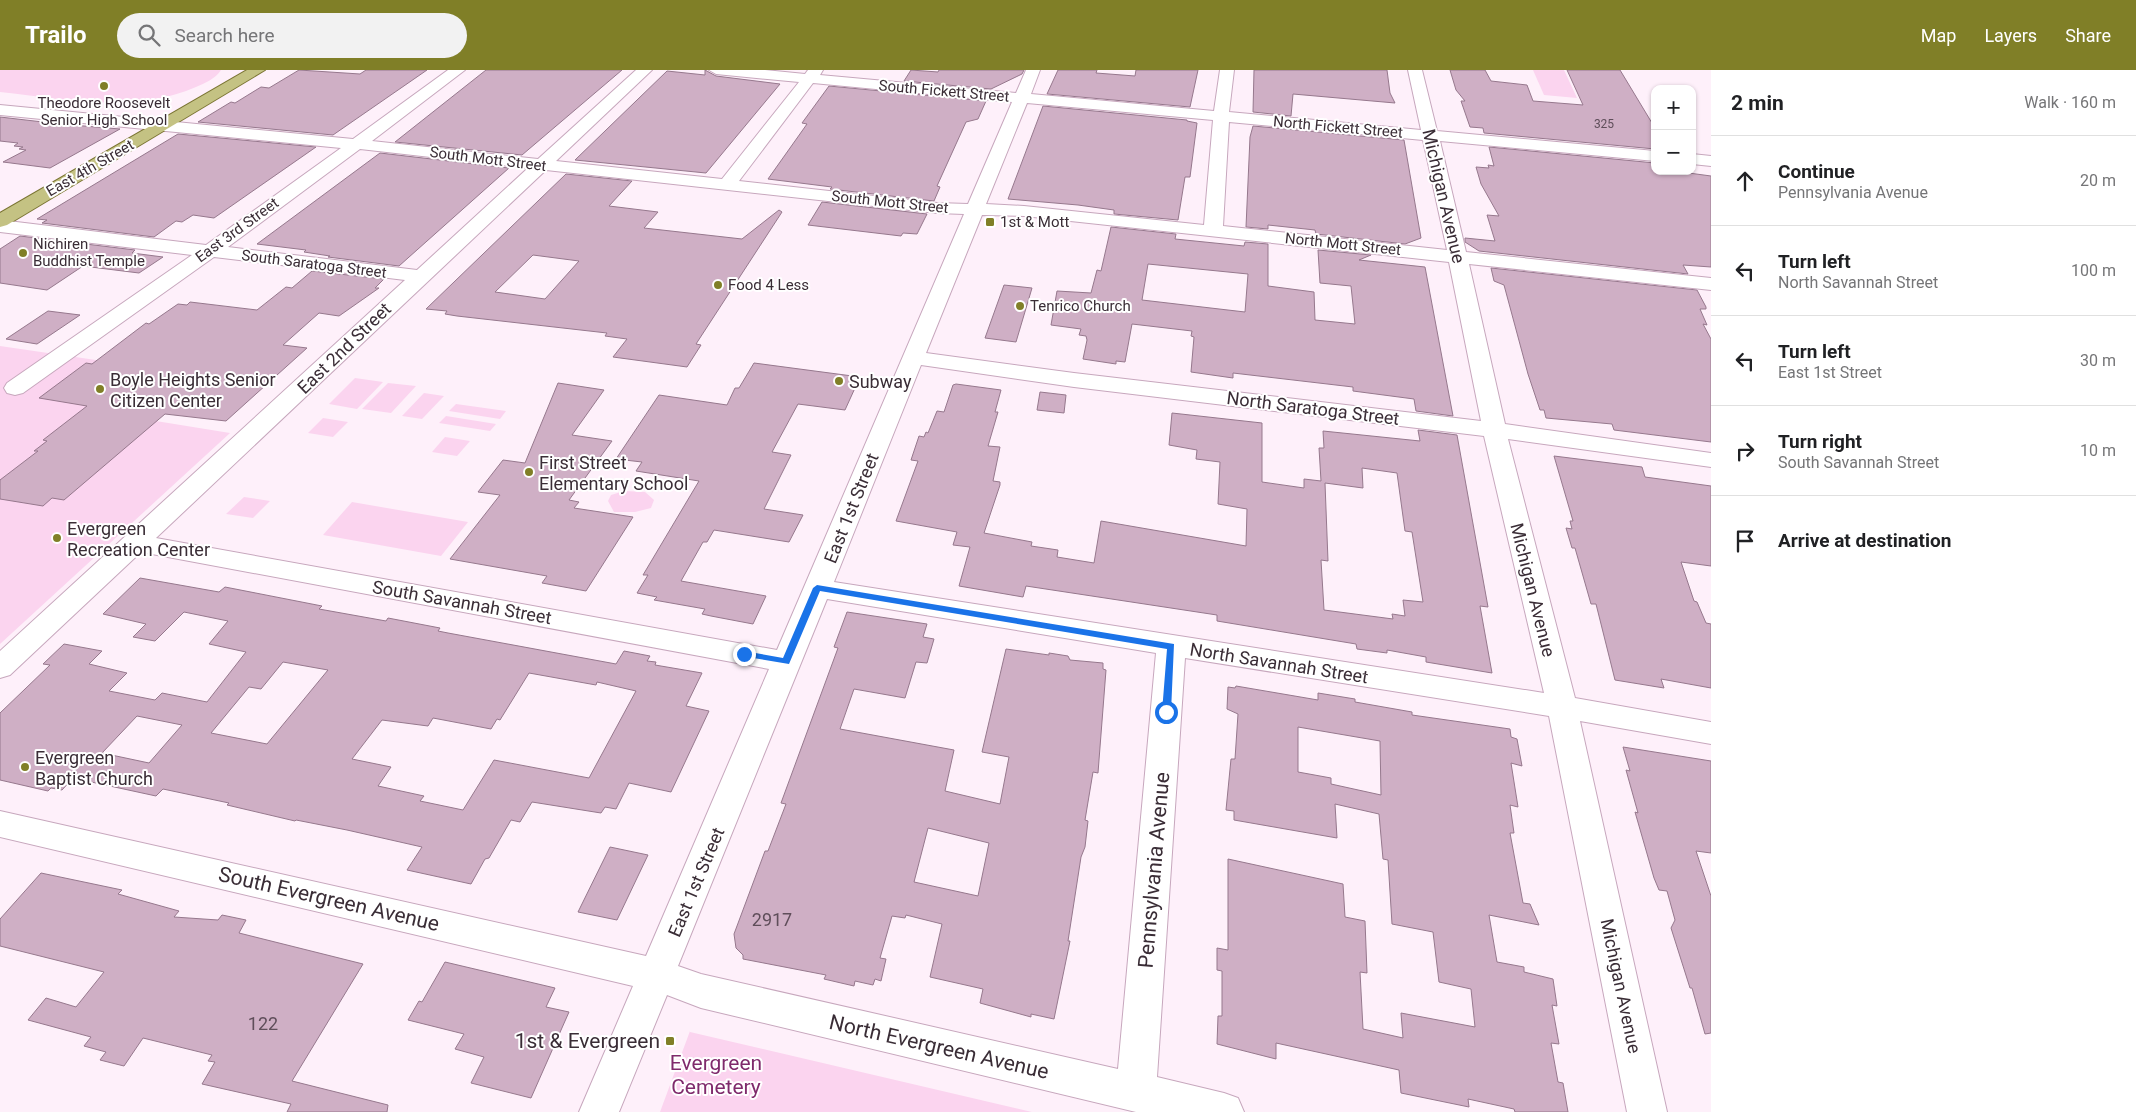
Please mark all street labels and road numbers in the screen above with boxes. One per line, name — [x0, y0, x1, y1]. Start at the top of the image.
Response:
street label: South Fickett Street — [878, 76, 1010, 106]
street label: North Fickett Street — [1273, 112, 1404, 142]
street label: Michigan Avenue — [1418, 127, 1470, 265]
street label: East 4th Street — [43, 136, 137, 200]
street label: South Mott Street — [429, 143, 547, 175]
street label: South Mott Street — [831, 187, 949, 217]
street label: East 3rd Street — [192, 194, 282, 266]
street label: North Mott Street — [1284, 229, 1402, 259]
street label: South Saratoga Street — [241, 246, 388, 282]
street label: East 2nd Street — [293, 298, 395, 398]
street label: North Saratoga Street — [1225, 387, 1401, 429]
street label: East 1st Street — [819, 450, 883, 566]
street label: Michigan Avenue — [1506, 521, 1560, 659]
street label: South Savannah Street — [371, 576, 553, 628]
street label: North Savannah Street — [1188, 639, 1370, 687]
street label: Pennsylvania Avenue — [1133, 771, 1175, 969]
street label: East 1st Street — [663, 824, 729, 940]
street label: South Evergreen Avenue — [216, 862, 442, 936]
street label: Michigan Avenue — [1596, 917, 1646, 1055]
street label: North Evergreen Avenue — [827, 1010, 1051, 1084]

